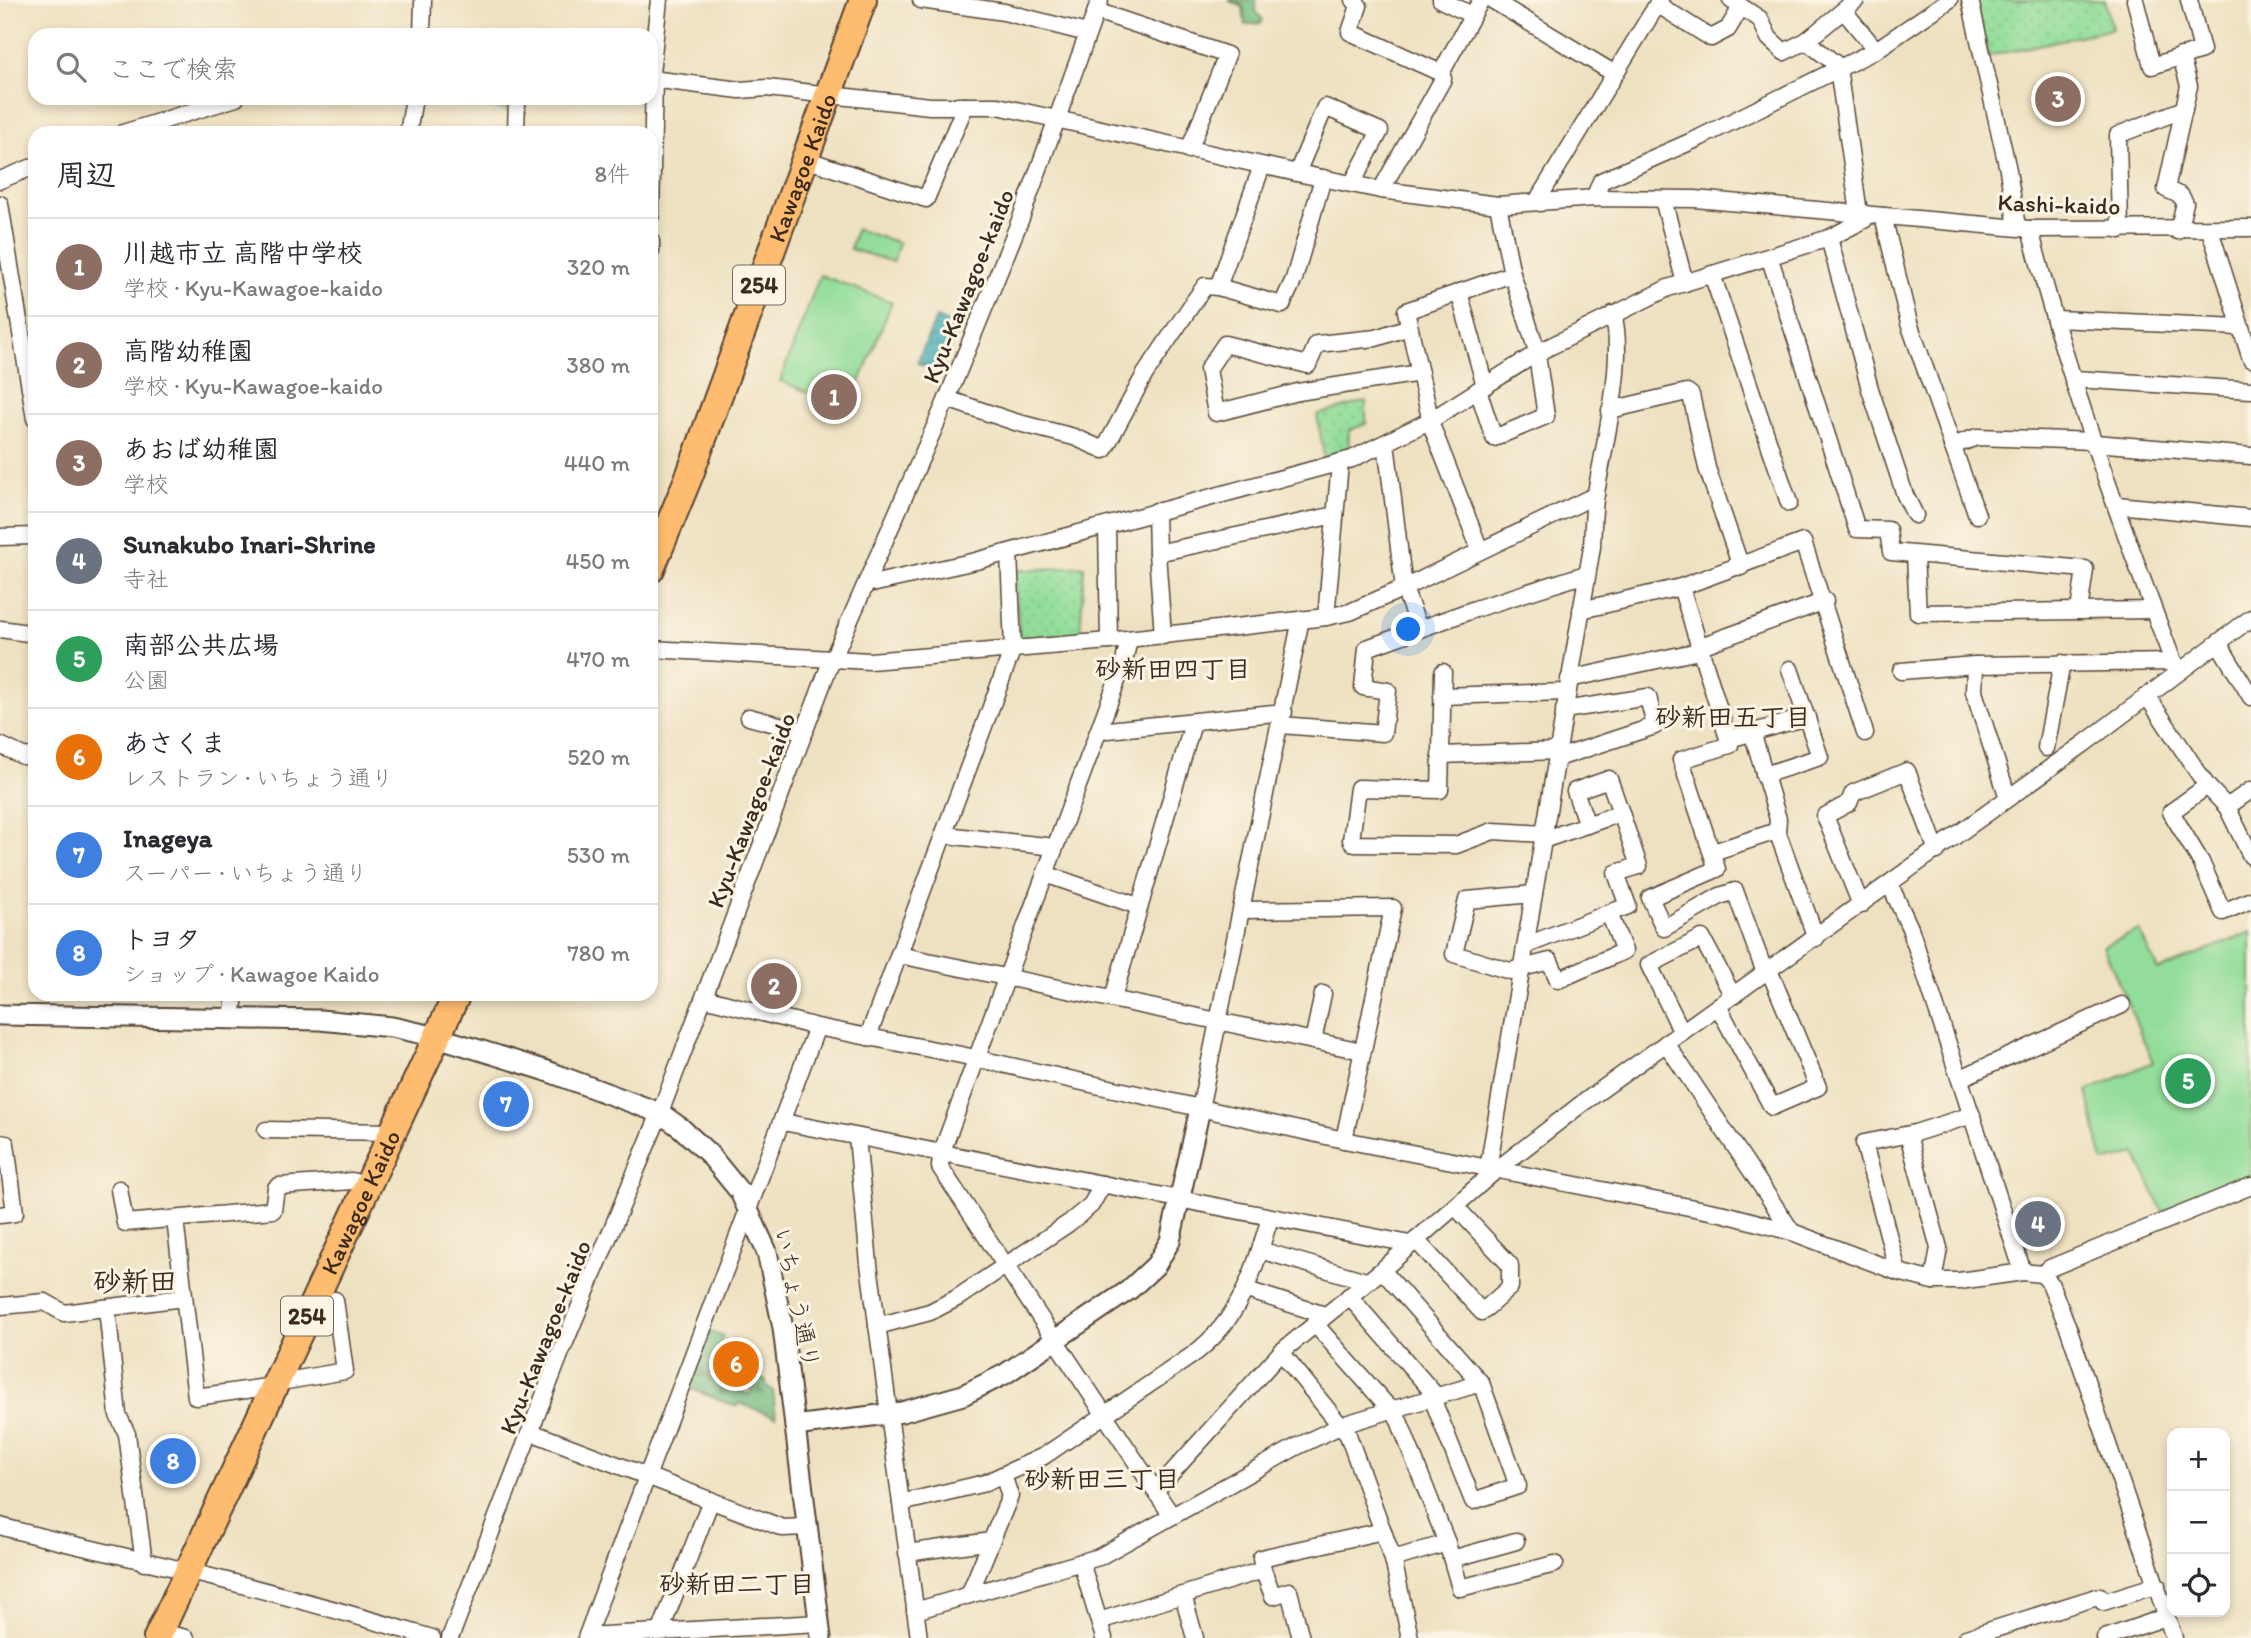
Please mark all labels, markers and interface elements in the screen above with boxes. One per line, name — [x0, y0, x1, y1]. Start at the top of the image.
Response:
search box — [28, 28, 658, 105]
icon: search — [52, 48, 90, 86]
text: ここで検索 — [108, 53, 238, 85]
pin: 3 — [2035, 73, 2081, 125]
street label: Kawagoe Kaido — [761, 89, 842, 246]
text: 周辺 — [56, 156, 116, 193]
text: 8件 — [594, 160, 630, 188]
street label: Kyu-Kawagoe-kaido — [916, 185, 1020, 387]
street label: Kashi-kaido — [1997, 187, 2121, 221]
text: 川越市立 高階中学校 — [123, 237, 363, 269]
text: 1 — [74, 253, 84, 281]
text: 320 m — [567, 253, 630, 281]
road number: 254 — [733, 266, 785, 304]
text: 学校 · Kyu-Kawagoe-kaido — [123, 274, 383, 302]
text: 高階幼稚園 — [123, 335, 253, 367]
text: 2 — [73, 351, 85, 379]
text: 380 m — [566, 351, 630, 379]
pin: 1 — [811, 371, 857, 423]
text: 学校 · Kyu-Kawagoe-kaido — [123, 372, 383, 400]
text: あおば幼稚園 — [123, 433, 279, 465]
text: 3 — [73, 449, 85, 477]
text: 440 m — [564, 449, 630, 477]
text: 学校 — [123, 470, 169, 498]
text: Sunakubo Inari-Shrine — [123, 528, 376, 560]
text: 4 — [72, 547, 86, 575]
text: 450 m — [565, 547, 630, 575]
text: 寺社 — [123, 565, 169, 593]
your location — [1391, 612, 1425, 646]
text: 南部公共広場 — [123, 629, 279, 661]
text: 5 — [73, 645, 85, 673]
text: 470 m — [566, 645, 630, 673]
district label: 砂新田四丁目 — [1095, 653, 1251, 685]
text: 公園 — [123, 666, 169, 694]
district label: 砂新田五丁目 — [1655, 701, 1811, 733]
street label: Kyu-Kawagoe-kaido — [700, 708, 802, 912]
text: あさくま — [123, 727, 226, 759]
text: 6 — [73, 743, 85, 771]
text: 520 m — [567, 743, 630, 771]
text: レストラン · いちょう通り — [123, 764, 394, 792]
text: Inageya — [123, 822, 212, 854]
text: 7 — [73, 841, 85, 869]
text: 530 m — [567, 841, 630, 869]
text: スーパー · いちょう通り — [123, 859, 368, 887]
text: トヨタ — [123, 923, 201, 955]
text: 8 — [73, 939, 85, 967]
text: 780 m — [567, 939, 630, 967]
text: ショップ · Kawagoe Kaido — [123, 960, 379, 988]
pin: 2 — [751, 960, 797, 1012]
pin: 5 — [2165, 1055, 2211, 1107]
pin: 7 — [483, 1078, 529, 1130]
street label: Kawagoe Kaido — [314, 1125, 406, 1279]
pin: 4 — [2015, 1198, 2061, 1250]
street label: いちょう通り — [768, 1225, 826, 1371]
street label: Kyu-Kawagoe-kaido — [493, 1236, 597, 1438]
district label: 砂新田 — [93, 1264, 177, 1298]
road number: 254 — [281, 1296, 333, 1336]
pin: 6 — [713, 1338, 759, 1390]
map controls — [2167, 1428, 2230, 1617]
button: + — [2167, 1428, 2230, 1491]
pin: 8 — [150, 1435, 196, 1487]
district label: 砂新田三丁目 — [1024, 1463, 1180, 1495]
button: − — [2167, 1491, 2230, 1554]
button: locate — [2167, 1554, 2230, 1617]
district label: 砂新田二丁目 — [659, 1568, 815, 1600]

